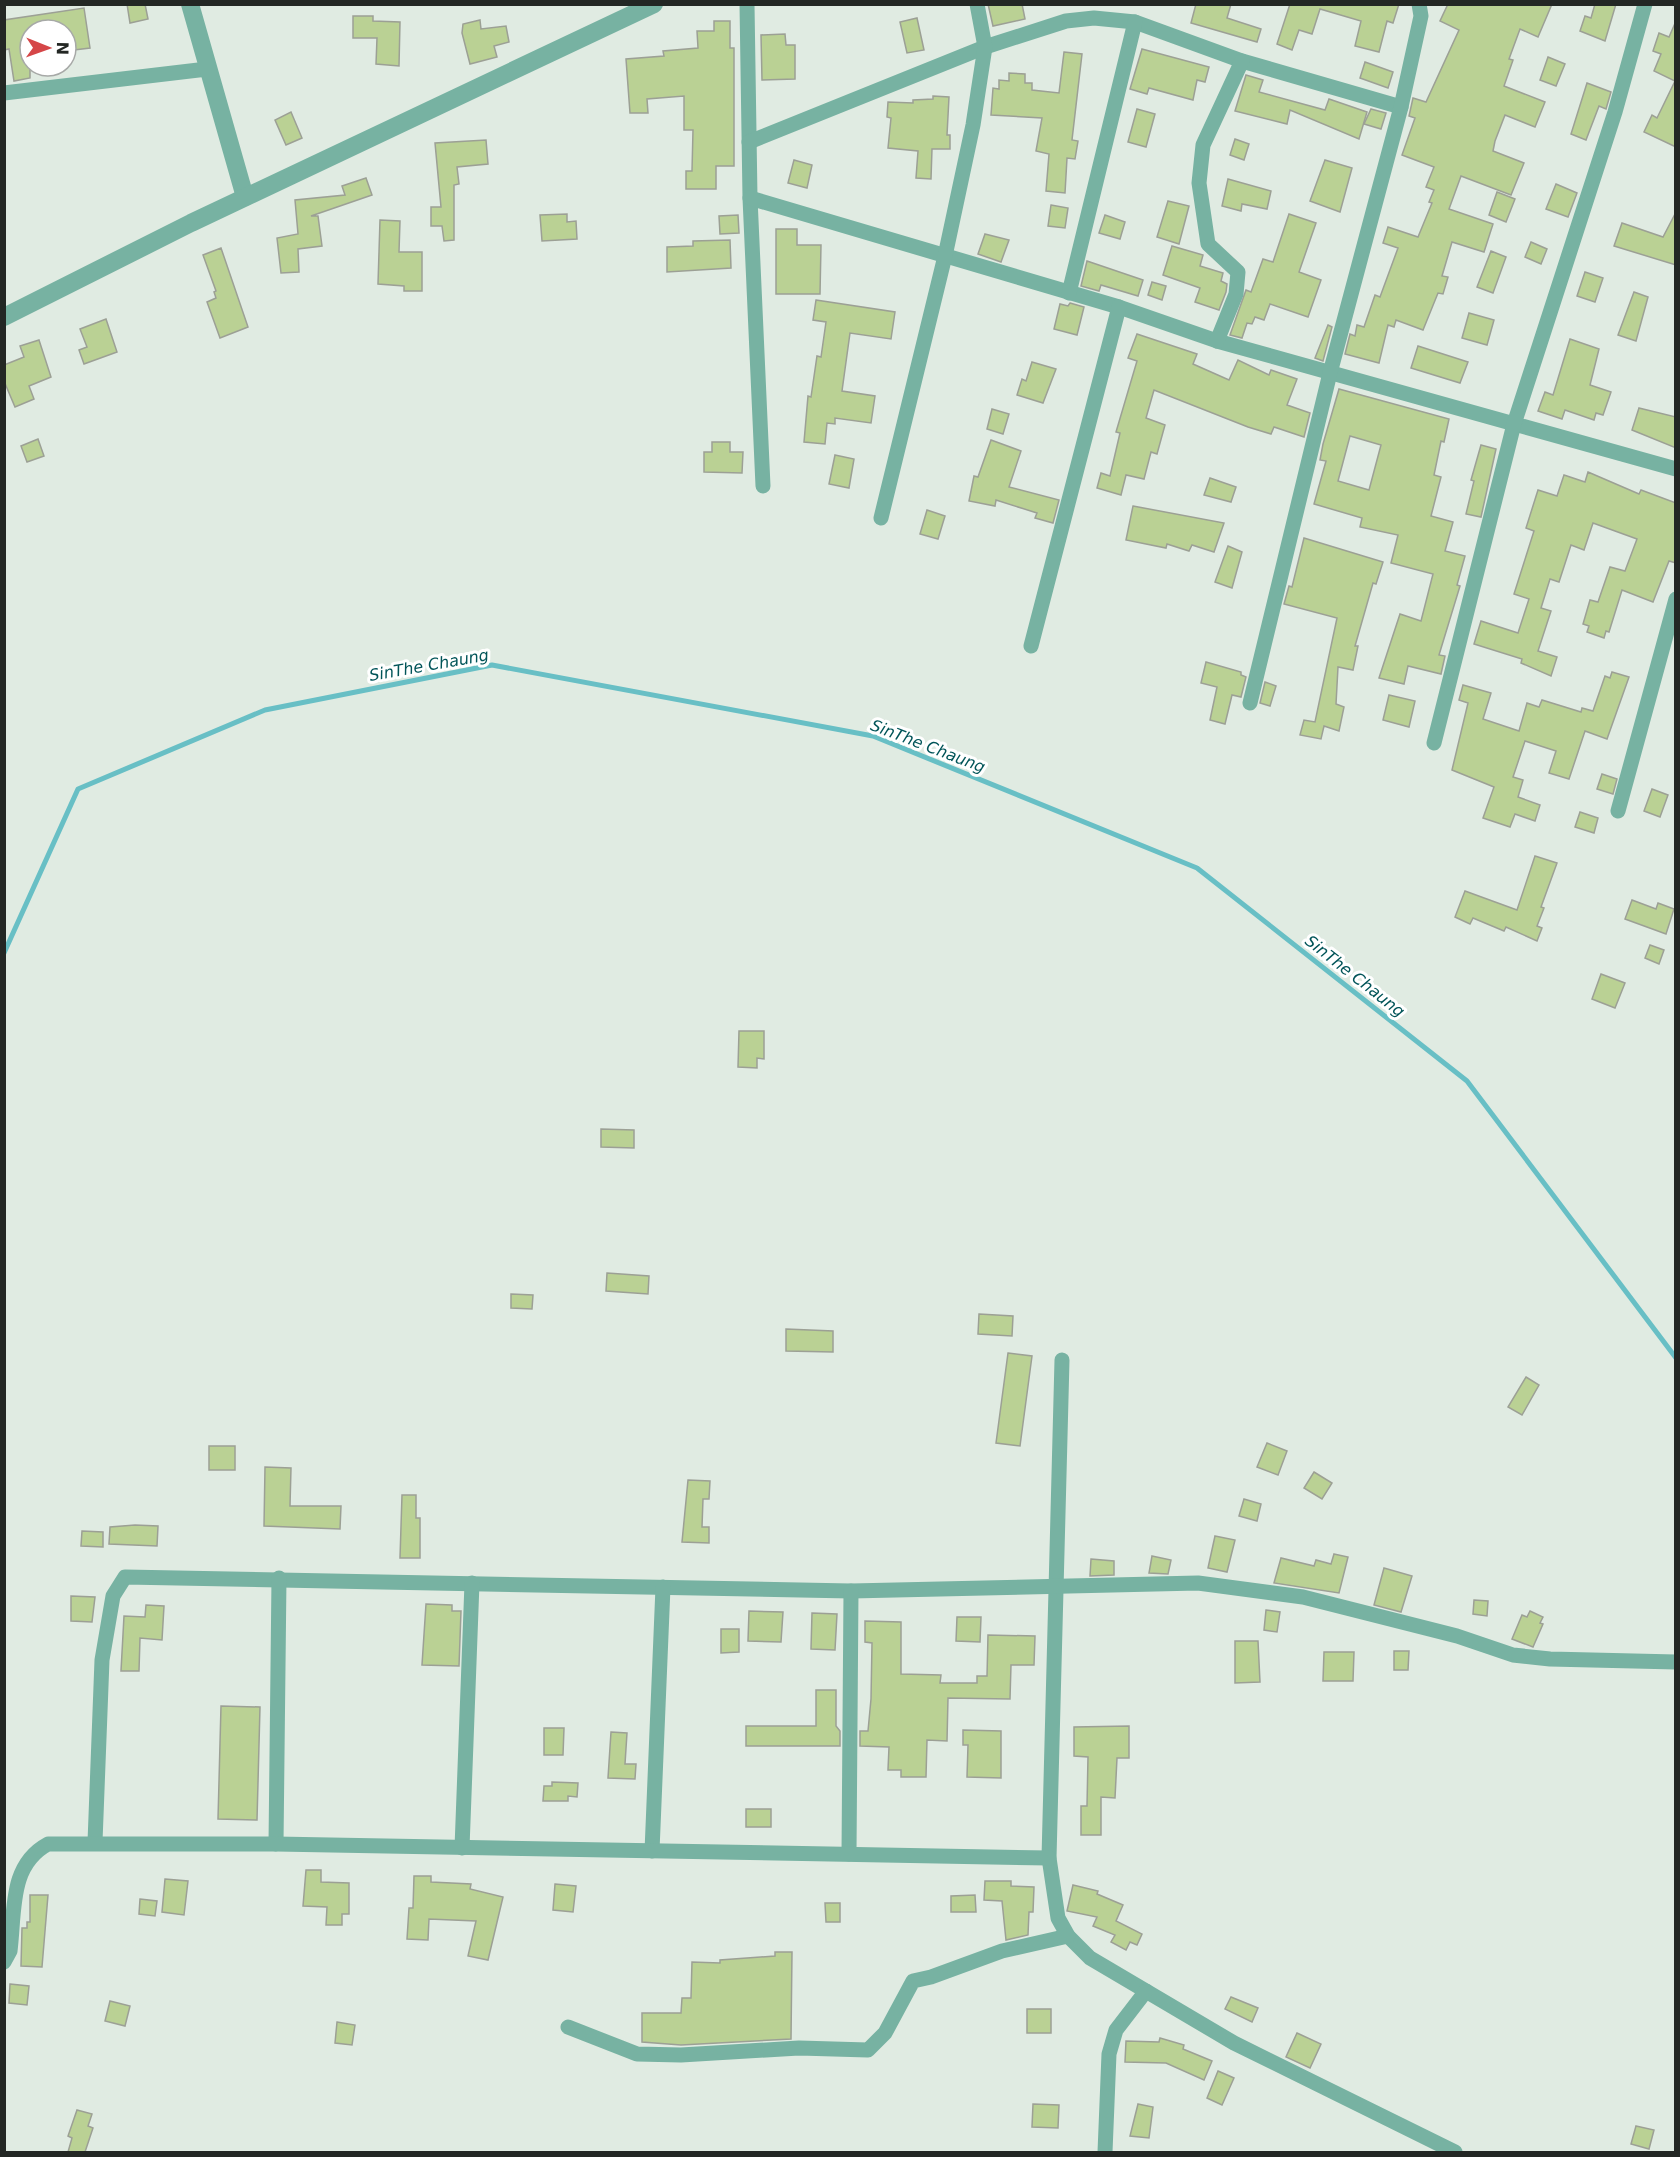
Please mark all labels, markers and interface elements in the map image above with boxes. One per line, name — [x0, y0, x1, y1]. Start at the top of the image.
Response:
north arrow — [18, 18, 78, 78]
text: N — [53, 41, 72, 55]
water label: SinThe Chaung — [368, 645, 490, 685]
water label: SinThe Chaung — [868, 715, 988, 777]
water label: SinThe Chaung — [1301, 931, 1409, 1021]

